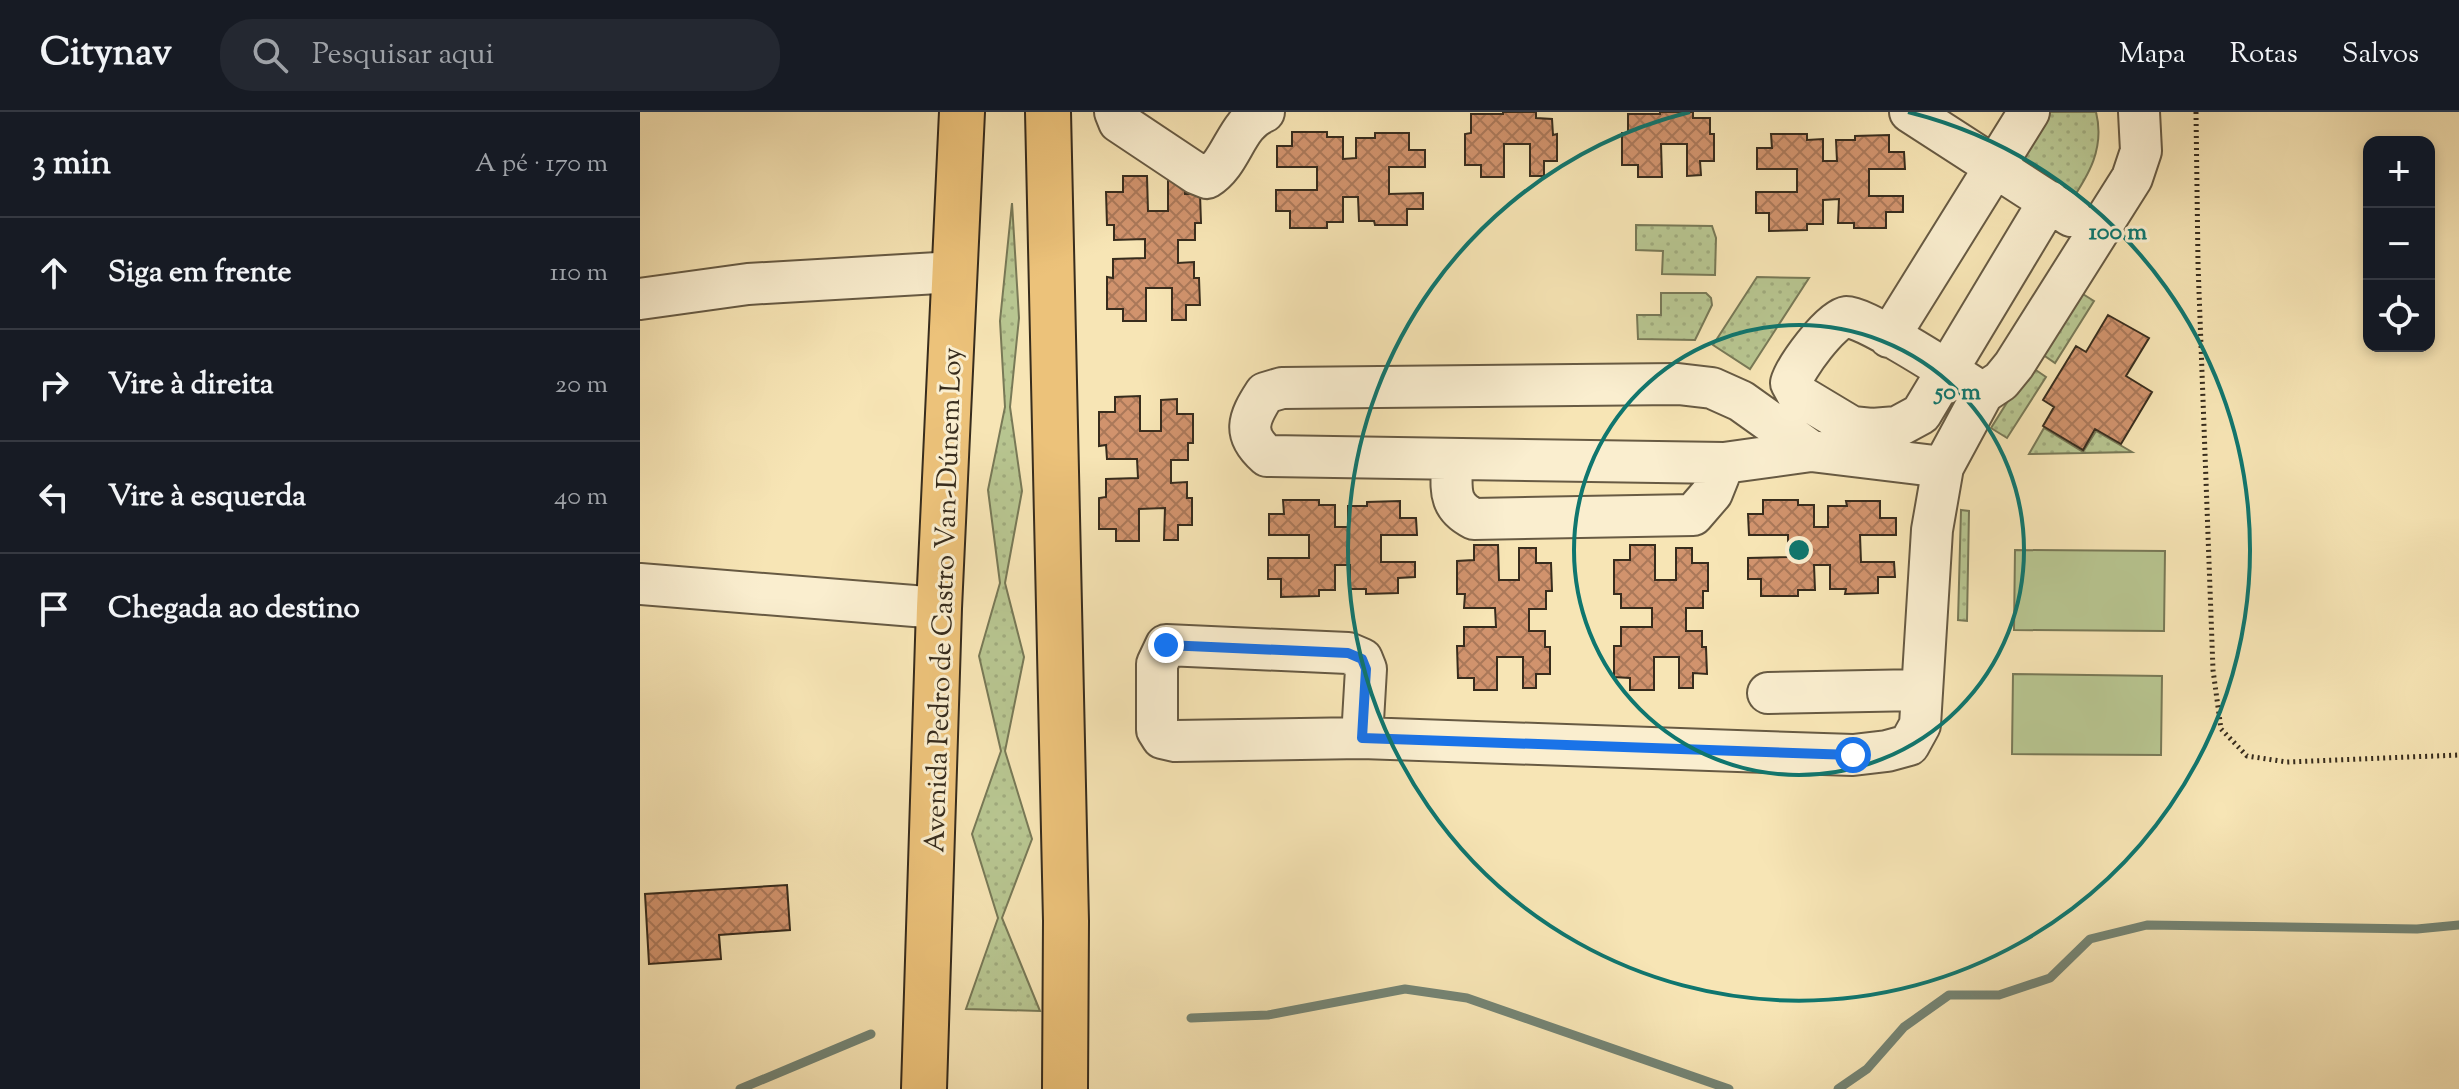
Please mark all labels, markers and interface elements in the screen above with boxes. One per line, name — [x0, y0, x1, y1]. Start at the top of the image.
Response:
search box — [220, 19, 780, 91]
text: Citynav — [40, 28, 172, 82]
icon: search — [248, 33, 292, 77]
text: Pesquisar aqui — [312, 34, 494, 77]
text: Mapa — [2119, 35, 2186, 75]
text: Rotas — [2230, 35, 2298, 75]
text: Salvos — [2342, 35, 2419, 75]
map controls — [2363, 136, 2435, 352]
button: + — [2363, 136, 2435, 208]
text: 3 min — [32, 140, 111, 189]
text: A pé · 170 m — [475, 146, 608, 183]
button: − — [2363, 208, 2435, 280]
text: 100 m — [2089, 216, 2147, 250]
icon: ahead — [32, 251, 76, 295]
text: Siga em frente — [108, 252, 292, 295]
text: 110 m — [550, 255, 608, 292]
button: locate — [2363, 280, 2435, 352]
street label: Avenida Pedro de Castro Van-Dúnem Loy — [916, 347, 974, 854]
icon: right — [32, 363, 76, 407]
text: Vire à direita — [108, 364, 274, 407]
text: 20 m — [555, 367, 608, 404]
text: 50 m — [1933, 376, 1981, 410]
icon: left — [32, 475, 76, 519]
text: Vire à esquerda — [108, 476, 306, 519]
text: 40 m — [554, 479, 608, 516]
centre of rings — [1785, 536, 1813, 564]
icon: arrive — [32, 587, 76, 631]
text: Chegada ao destino — [108, 588, 360, 631]
route end — [1148, 627, 1184, 663]
route start — [1835, 737, 1871, 773]

